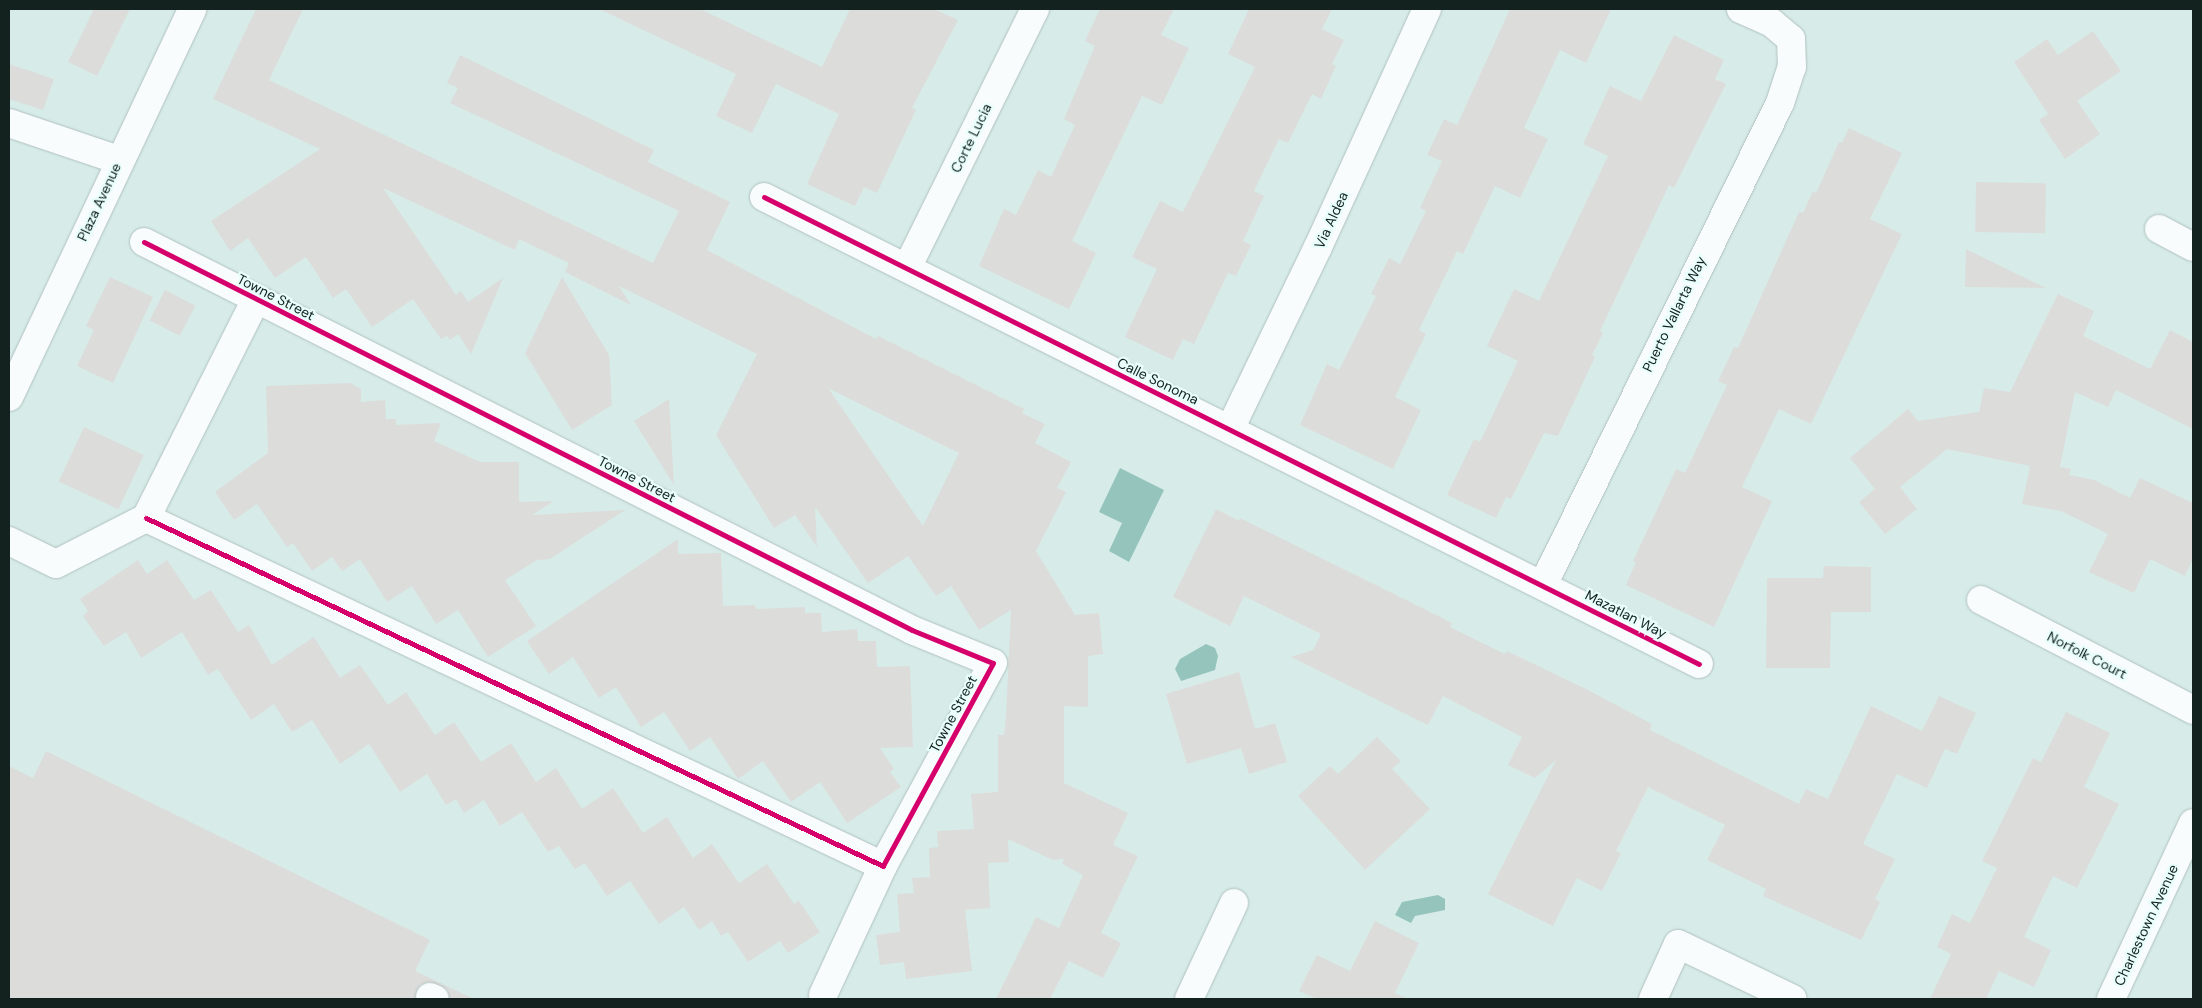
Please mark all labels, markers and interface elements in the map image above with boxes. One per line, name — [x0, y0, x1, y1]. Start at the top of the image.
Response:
street label: Corte Lucia — [947, 101, 995, 175]
street label: Plaza Avenue — [74, 160, 124, 244]
street label: Via Aldea — [1311, 189, 1351, 251]
street label: Puerto Vallarta Way — [1639, 253, 1709, 375]
street label: Towne Street — [234, 270, 318, 324]
street label: Calle Sonoma — [1115, 354, 1201, 408]
street label: Towne Street — [595, 452, 679, 506]
street label: Mazatlan Way — [1582, 586, 1670, 642]
street label: Norfolk Court — [2044, 628, 2130, 682]
street label: Towne Street — [926, 673, 980, 755]
street label: Charlestown Avenue — [2110, 862, 2182, 988]

